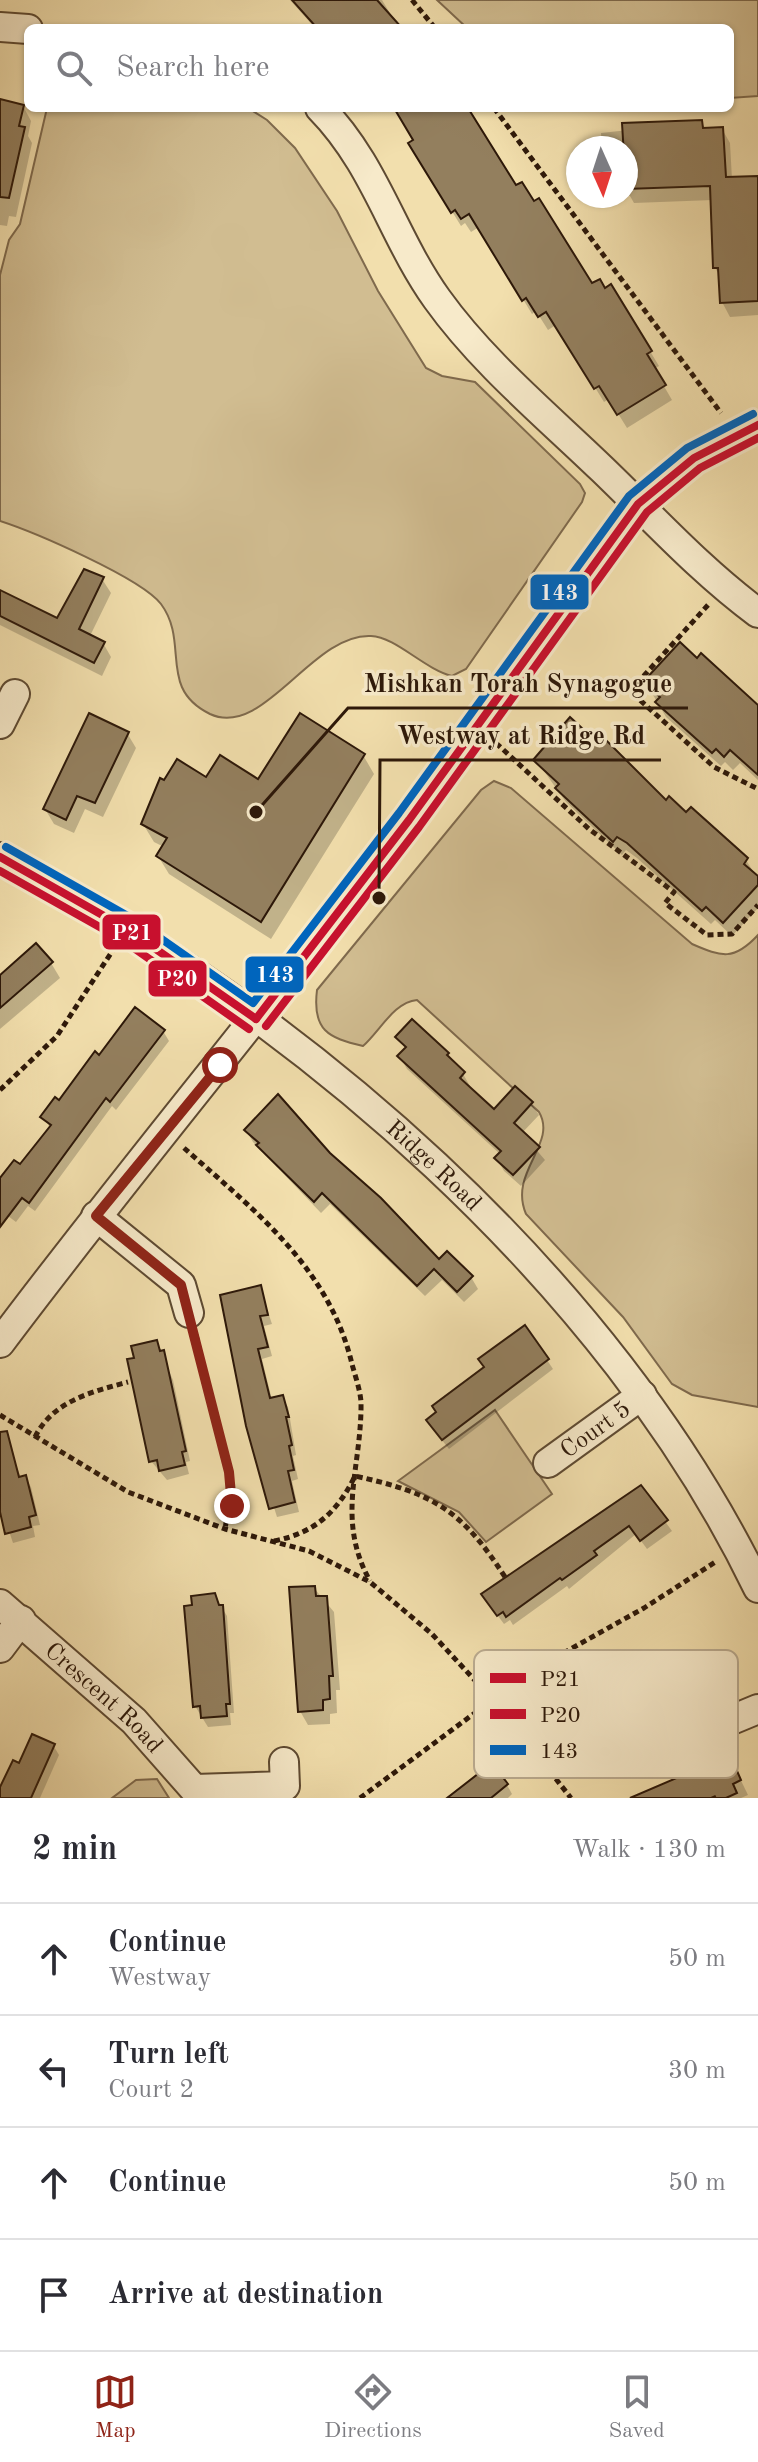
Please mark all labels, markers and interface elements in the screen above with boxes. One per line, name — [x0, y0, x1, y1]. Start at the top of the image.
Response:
search box — [24, 24, 734, 112]
icon: search — [52, 46, 96, 90]
text: Search here — [116, 53, 270, 83]
north arrow — [566, 136, 638, 208]
line badge: 143 — [529, 573, 590, 611]
text: 143 — [540, 583, 578, 605]
callout: Mishkan Torah Synagogue — [348, 658, 688, 708]
text: Mishkan Torah Synagogue — [364, 672, 672, 698]
callout: Westway at Ridge Rd — [380, 710, 661, 760]
text: Westway at Ridge Rd — [397, 724, 645, 750]
line badge: P21 — [101, 913, 162, 951]
text: P21 — [112, 923, 152, 945]
line badge: 143 — [244, 955, 305, 994]
line badge: P20 — [147, 959, 208, 998]
text: 143 — [256, 965, 294, 987]
text: P20 — [157, 969, 197, 991]
route start — [202, 1047, 238, 1083]
street label: Ridge Road — [381, 1117, 485, 1216]
street label: Court 5 — [557, 1398, 636, 1464]
route end — [214, 1488, 250, 1524]
street label: Crescent Road — [40, 1639, 166, 1758]
legend — [474, 1650, 738, 1778]
text: P21 — [540, 1669, 580, 1691]
text: P20 — [540, 1705, 580, 1727]
text: 143 — [540, 1741, 578, 1763]
text: 2 min — [32, 1833, 117, 1867]
text: Walk · 130 m — [572, 1837, 726, 1863]
text: Continue — [108, 1928, 227, 1958]
icon: ahead — [32, 1937, 76, 1981]
text: 50 m — [668, 1946, 726, 1972]
text: Westway — [108, 1965, 211, 1991]
text: Turn left — [108, 2040, 229, 2070]
icon: left — [32, 2049, 76, 2093]
text: 30 m — [668, 2058, 726, 2084]
text: Court 2 — [108, 2077, 194, 2103]
icon: ahead — [32, 2161, 76, 2205]
text: Continue — [108, 2168, 227, 2198]
text: 50 m — [668, 2170, 726, 2196]
icon: arrive — [32, 2273, 76, 2317]
text: Arrive at destination — [108, 2280, 383, 2310]
tab: Map — [93, 2370, 137, 2445]
tab: Directions — [324, 2370, 422, 2445]
tab: Saved — [609, 2370, 665, 2445]

